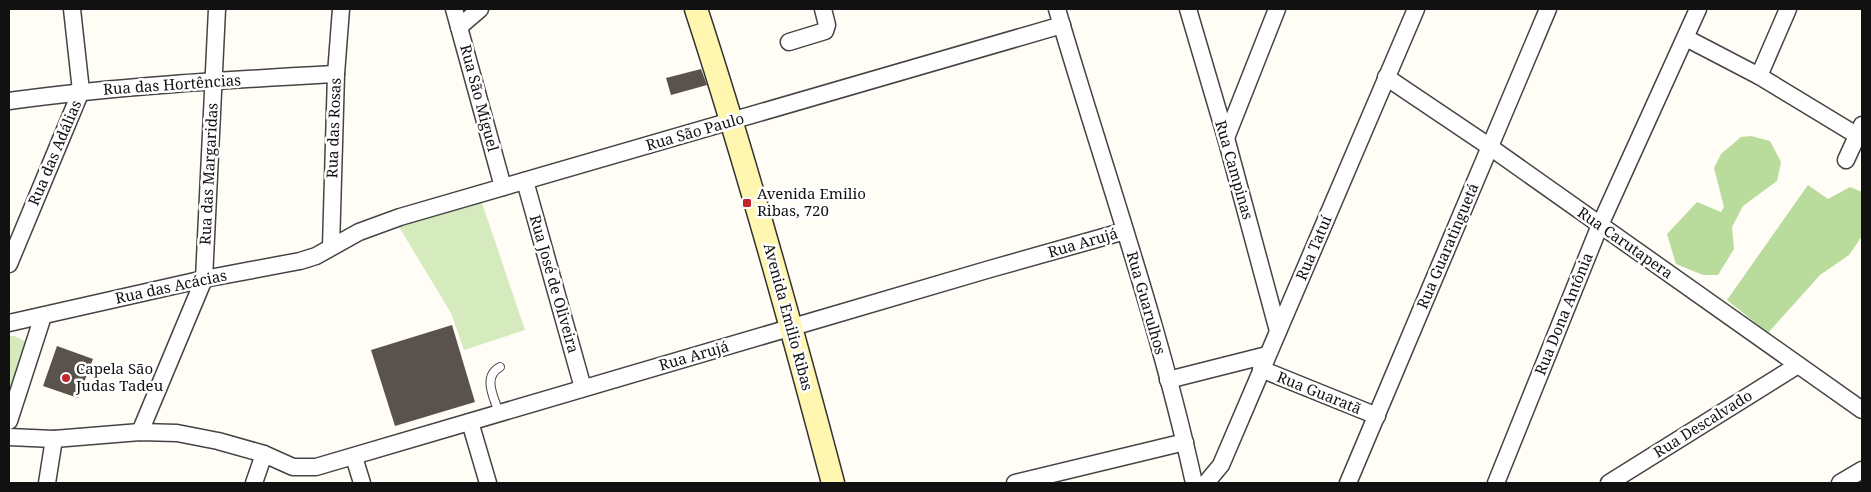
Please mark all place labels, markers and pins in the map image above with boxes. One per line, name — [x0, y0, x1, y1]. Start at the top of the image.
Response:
place label: Avenida Emilio Ribas, 720 — [757, 183, 866, 220]
marker: Avenida Emilio Ribas, 720 — [741, 197, 753, 209]
place label: Capela São Judas Tadeu — [75, 358, 164, 395]
marker: Capela São Judas Tadeu — [60, 372, 72, 384]

